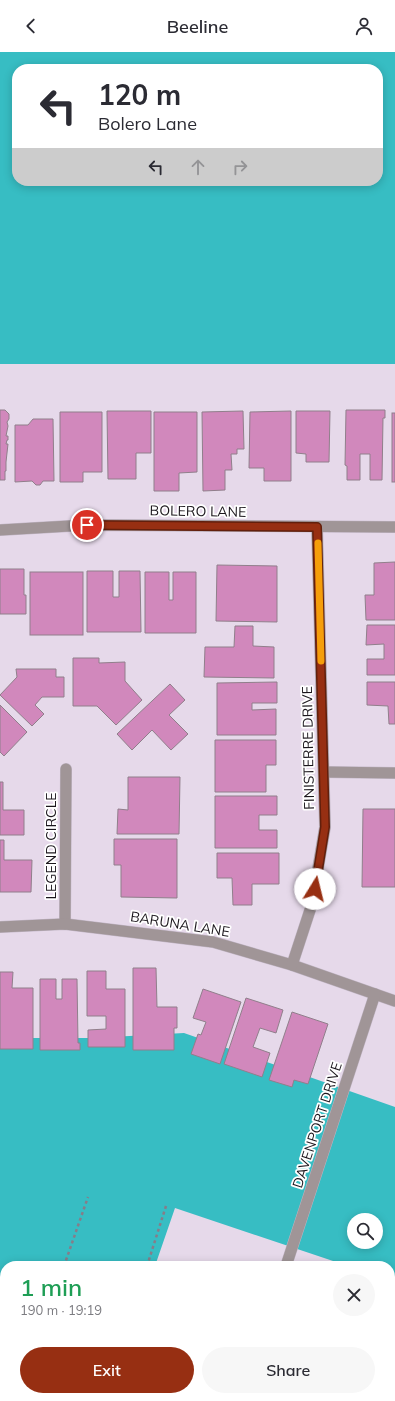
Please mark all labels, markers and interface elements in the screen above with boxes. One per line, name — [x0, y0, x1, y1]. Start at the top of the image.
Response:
icon: back — [20, 15, 42, 37]
text: Beeline — [167, 15, 228, 38]
icon: person — [353, 15, 375, 37]
text: 120 m — [98, 77, 181, 112]
icon: left — [32, 80, 84, 132]
text: Bolero Lane — [98, 112, 197, 135]
icon: left — [145, 156, 167, 178]
icon: ahead — [187, 156, 209, 178]
icon: right — [229, 156, 251, 178]
street label: BOLERO LANE — [150, 501, 246, 521]
pin — [70, 508, 104, 542]
icon: arrive — [76, 514, 98, 536]
street label: FINISTERRE DRIVE — [298, 686, 318, 810]
street label: LEGEND CIRCLE — [42, 792, 60, 900]
position arrow — [294, 868, 336, 910]
street label: BARUNA LANE — [129, 907, 231, 941]
street label: DAVENPORT DRIVE — [288, 1060, 346, 1190]
map controls — [347, 1213, 383, 1249]
button: search — [347, 1213, 383, 1249]
text: 1 min — [20, 1272, 82, 1302]
button: close — [333, 1274, 375, 1316]
text: 190 m · 19:19 — [20, 1302, 102, 1318]
button: Exit — [20, 1347, 194, 1393]
button: Share — [202, 1347, 375, 1393]

